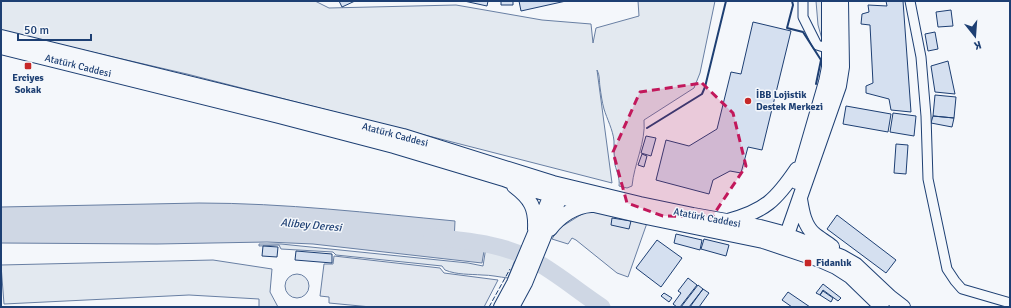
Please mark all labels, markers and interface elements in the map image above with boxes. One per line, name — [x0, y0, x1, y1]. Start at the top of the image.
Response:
scale bar — [18, 16, 91, 42]
north arrow — [955, 16, 995, 56]
text: 50 m — [24, 23, 49, 38]
text: K — [972, 38, 983, 52]
street label: Atatürk Caddesi — [44, 52, 112, 80]
marker: Erciyes Sokak — [23, 61, 33, 71]
place label: Erciyes Sokak — [12, 72, 44, 96]
place label: İBB Lojistik Destek Merkezi — [756, 88, 823, 113]
marker: İBB Lojistik Destek Merkezi — [743, 96, 753, 106]
street label: Atatürk Caddesi — [361, 120, 429, 150]
street label: Atatürk Caddesi — [672, 206, 742, 230]
water label: Alibey Deresi — [280, 216, 343, 234]
place label: Fidanlık — [816, 257, 852, 269]
marker: Fidanlık — [803, 258, 813, 268]

